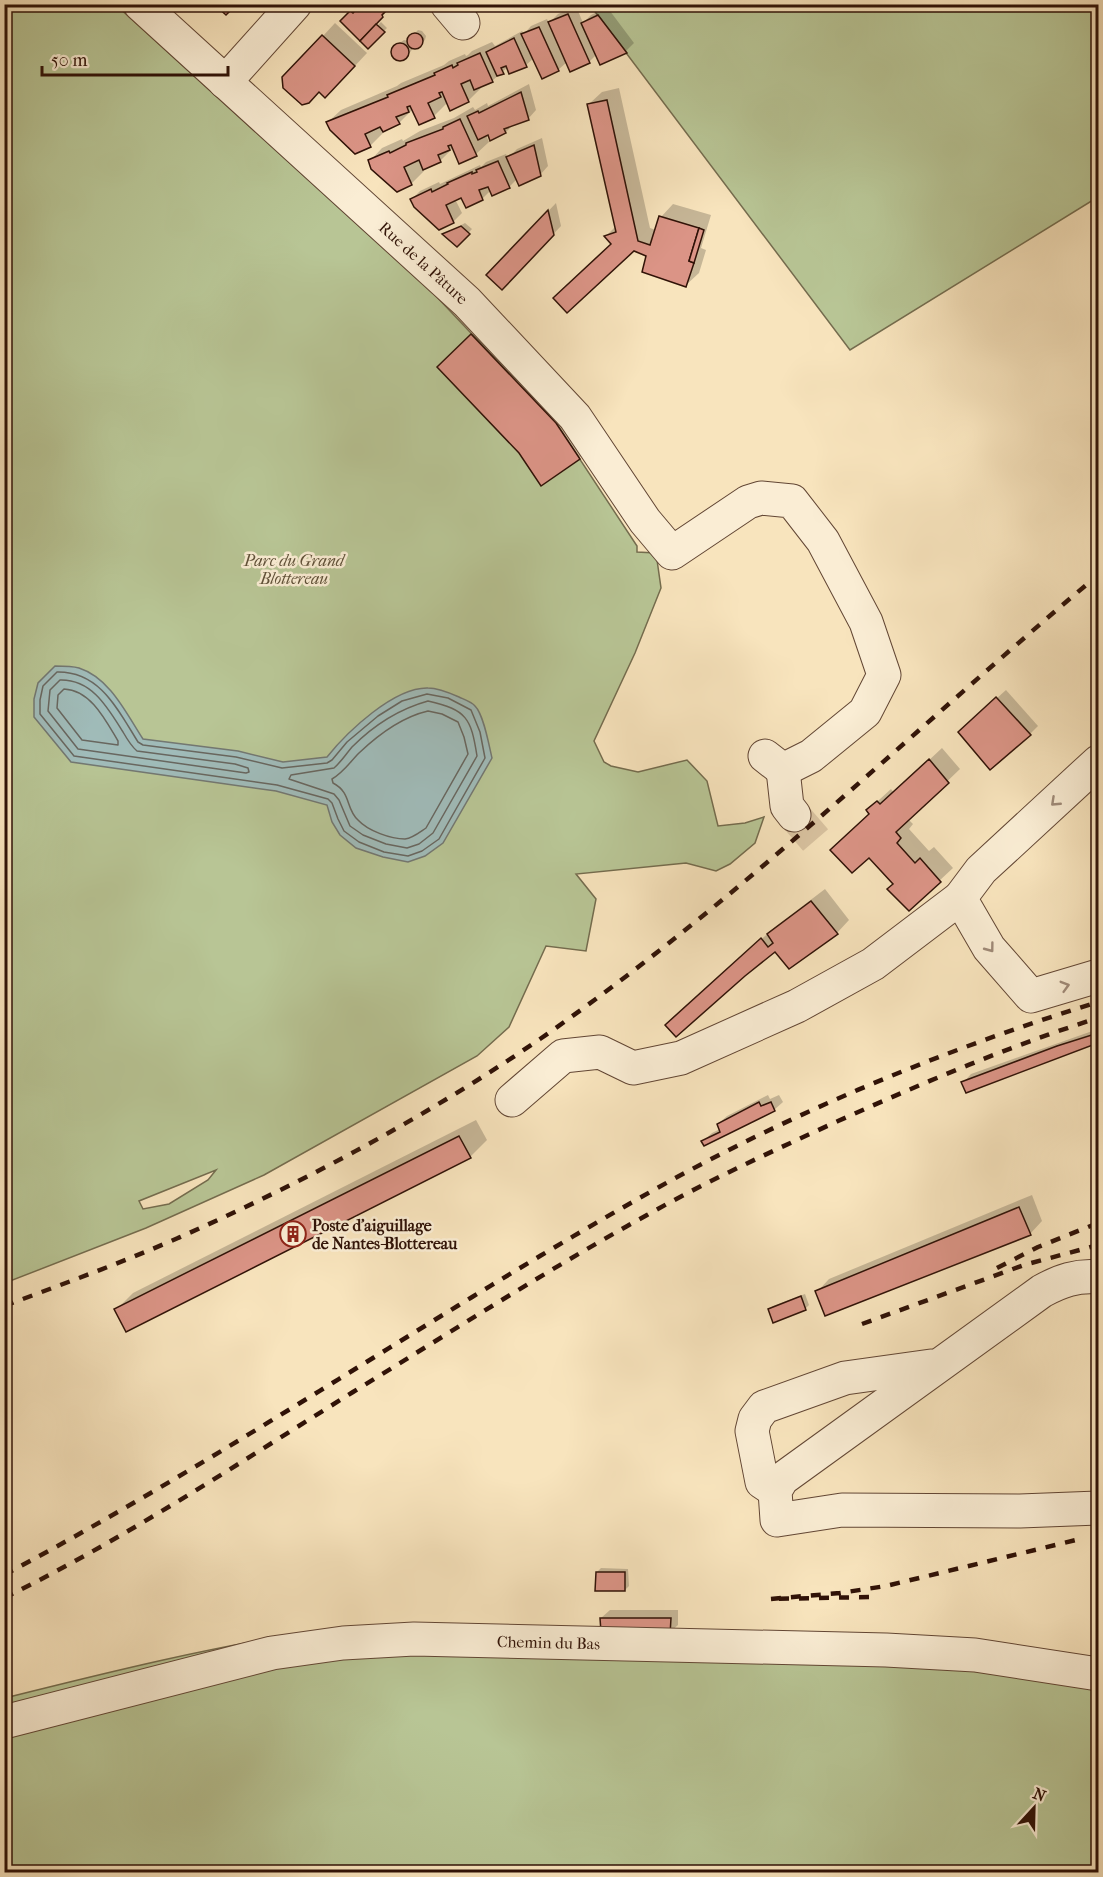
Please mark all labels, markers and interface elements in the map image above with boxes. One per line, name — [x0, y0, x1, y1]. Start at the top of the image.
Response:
scale bar — [42, 39, 228, 77]
text: 50 m — [51, 50, 88, 71]
street label: Rue de la Pâture — [375, 217, 472, 308]
park label: Parc du Grand Blottereau — [243, 551, 346, 588]
one-way arrow — [1052, 795, 1062, 806]
one-way arrow — [983, 941, 994, 952]
one-way arrow — [1059, 981, 1070, 993]
place label: Poste d’aiguillage de Nantes-Blottereau — [312, 1216, 458, 1253]
building icon: Poste d’aiguillage de Nantes-Blottereau — [278, 1219, 308, 1249]
street label: Chemin du Bas — [497, 1631, 600, 1653]
north arrow — [1004, 1778, 1064, 1838]
text: N — [1030, 1783, 1049, 1806]

